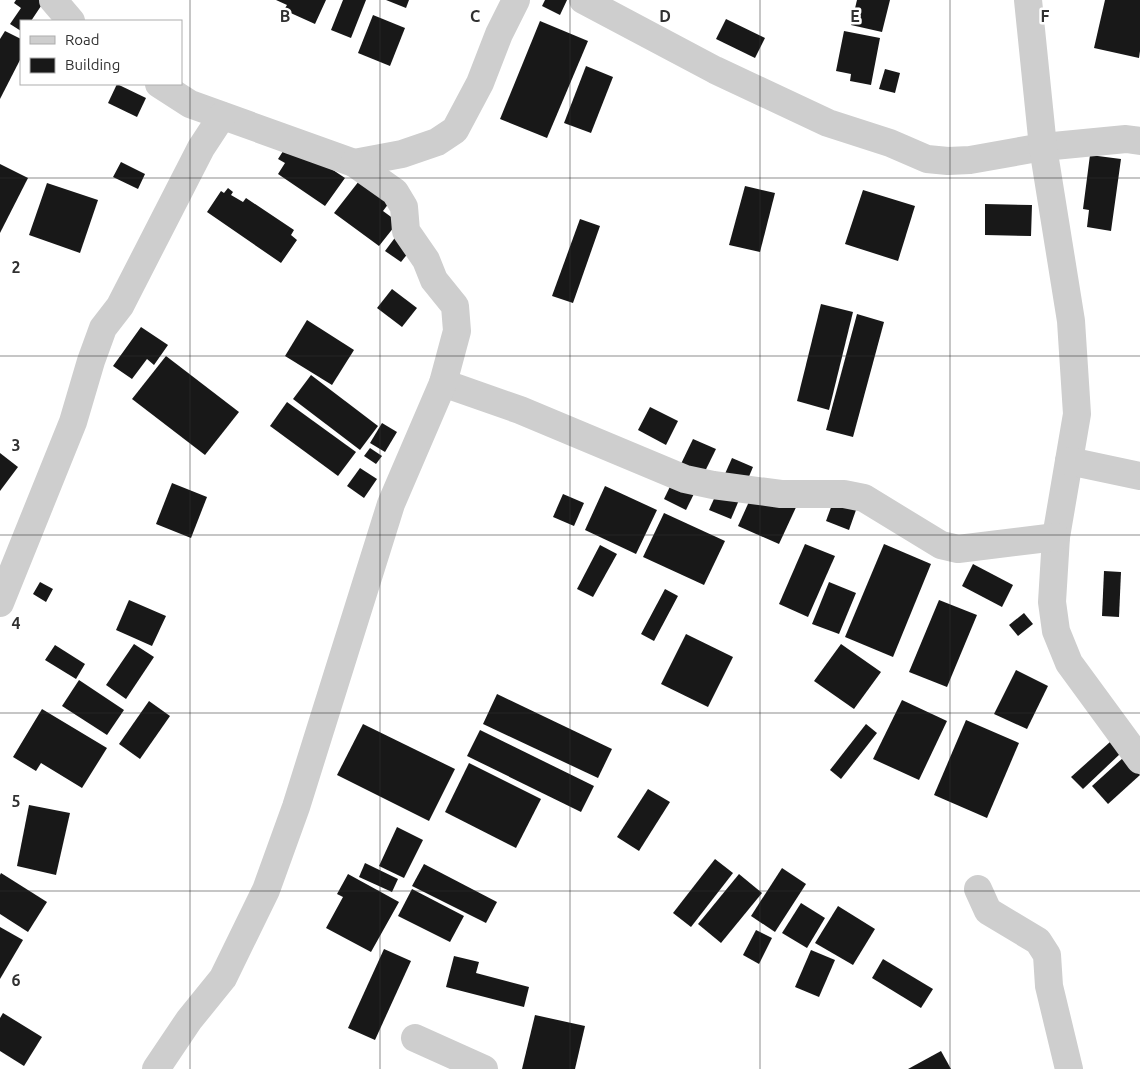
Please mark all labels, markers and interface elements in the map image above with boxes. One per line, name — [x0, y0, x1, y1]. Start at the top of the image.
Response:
text: B — [280, 7, 290, 25]
text: C — [470, 7, 480, 25]
text: D — [659, 7, 671, 25]
text: E — [850, 7, 860, 25]
text: F — [1041, 7, 1050, 25]
legend — [20, 20, 182, 85]
text: Road — [65, 31, 100, 48]
text: Building — [65, 56, 120, 73]
text: 2 — [11, 258, 21, 276]
text: 3 — [11, 436, 21, 454]
text: 4 — [11, 614, 21, 632]
text: 5 — [11, 792, 21, 810]
text: 6 — [11, 971, 21, 989]

